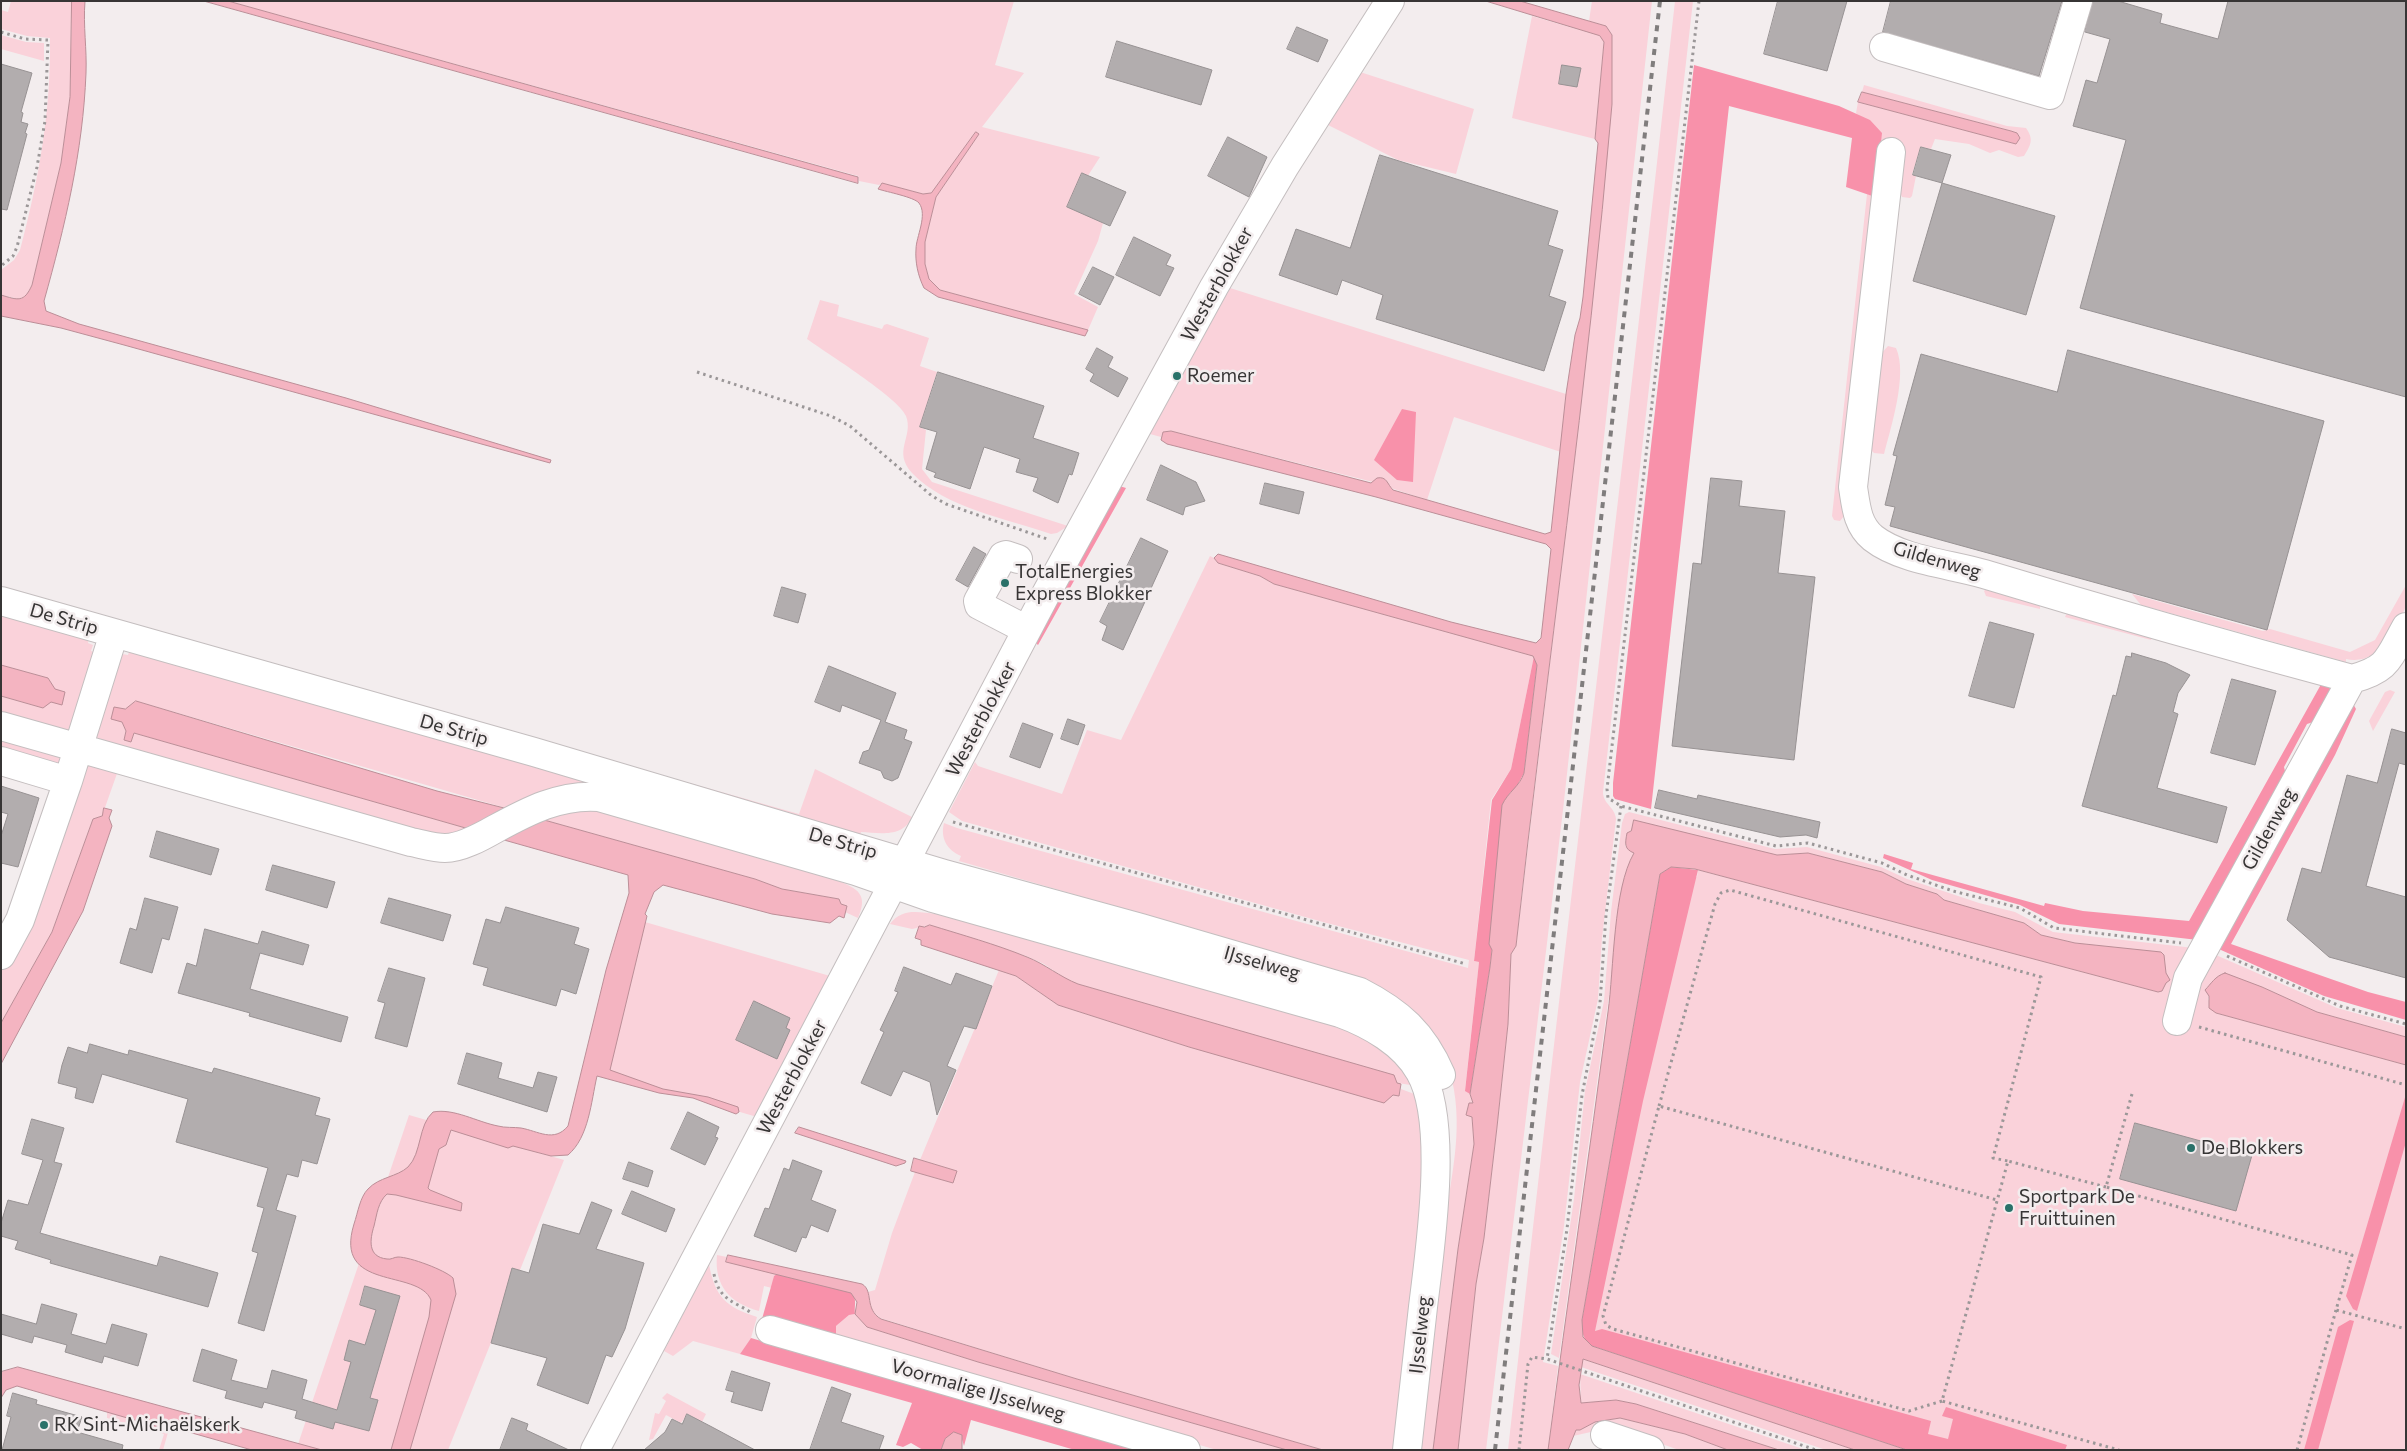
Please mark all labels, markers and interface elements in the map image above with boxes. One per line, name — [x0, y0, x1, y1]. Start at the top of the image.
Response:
street label: Westerblokker — [1176, 223, 1258, 345]
place label: Roemer — [1187, 365, 1255, 387]
marker: Roemer — [1171, 370, 1183, 382]
street label: Gildenweg — [1890, 537, 1984, 583]
place label: TotalEnergies Express Blokker — [1015, 561, 1152, 605]
marker: TotalEnergies Express Blokker — [999, 577, 1011, 589]
street label: De Strip — [27, 598, 101, 640]
street label: Westerblokker — [941, 658, 1021, 780]
street label: De Strip — [417, 709, 491, 751]
street label: Gildenweg — [2237, 784, 2301, 874]
street label: De Strip — [806, 822, 880, 864]
street label: IJsselweg — [1221, 941, 1303, 985]
street label: Westerblokker — [752, 1016, 832, 1138]
place label: De Blokkers — [2201, 1137, 2303, 1159]
marker: De Blokkers — [2185, 1142, 2197, 1154]
place label: Sportpark De Fruittuinen — [2019, 1186, 2135, 1230]
marker: Sportpark De Fruittuinen — [2003, 1202, 2015, 1214]
street label: IJsselweg — [1405, 1295, 1435, 1375]
street label: Voormalige IJsselweg — [888, 1354, 1068, 1426]
place label: RK Sint-Michaëlskerk — [54, 1414, 240, 1436]
marker: RK Sint-Michaëlskerk — [38, 1419, 50, 1431]

